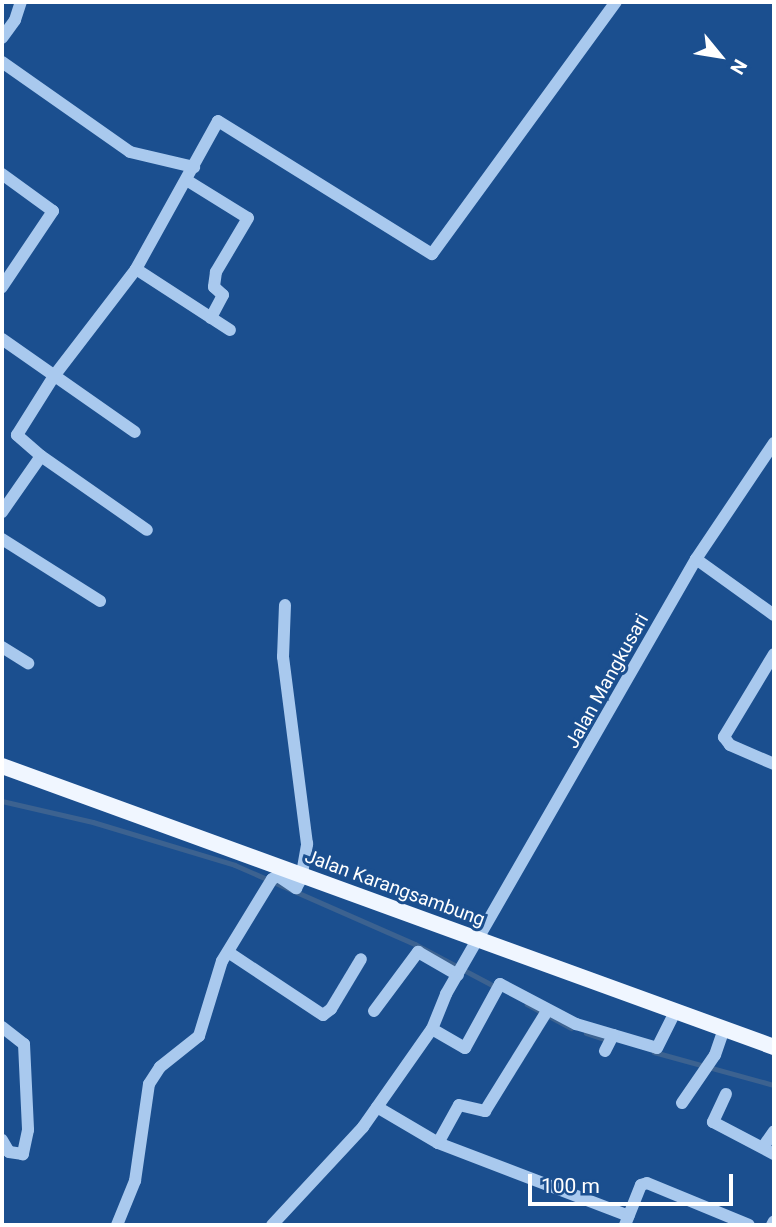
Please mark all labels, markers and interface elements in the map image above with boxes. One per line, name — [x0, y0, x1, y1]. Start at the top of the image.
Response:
north arrow — [685, 21, 755, 91]
text: N — [725, 55, 752, 78]
street label: Jalan Mangkusari — [561, 610, 653, 752]
street label: Jalan Karangsambung — [302, 845, 488, 931]
scale bar — [531, 1160, 736, 1204]
text: 100 m — [541, 1174, 600, 1198]

